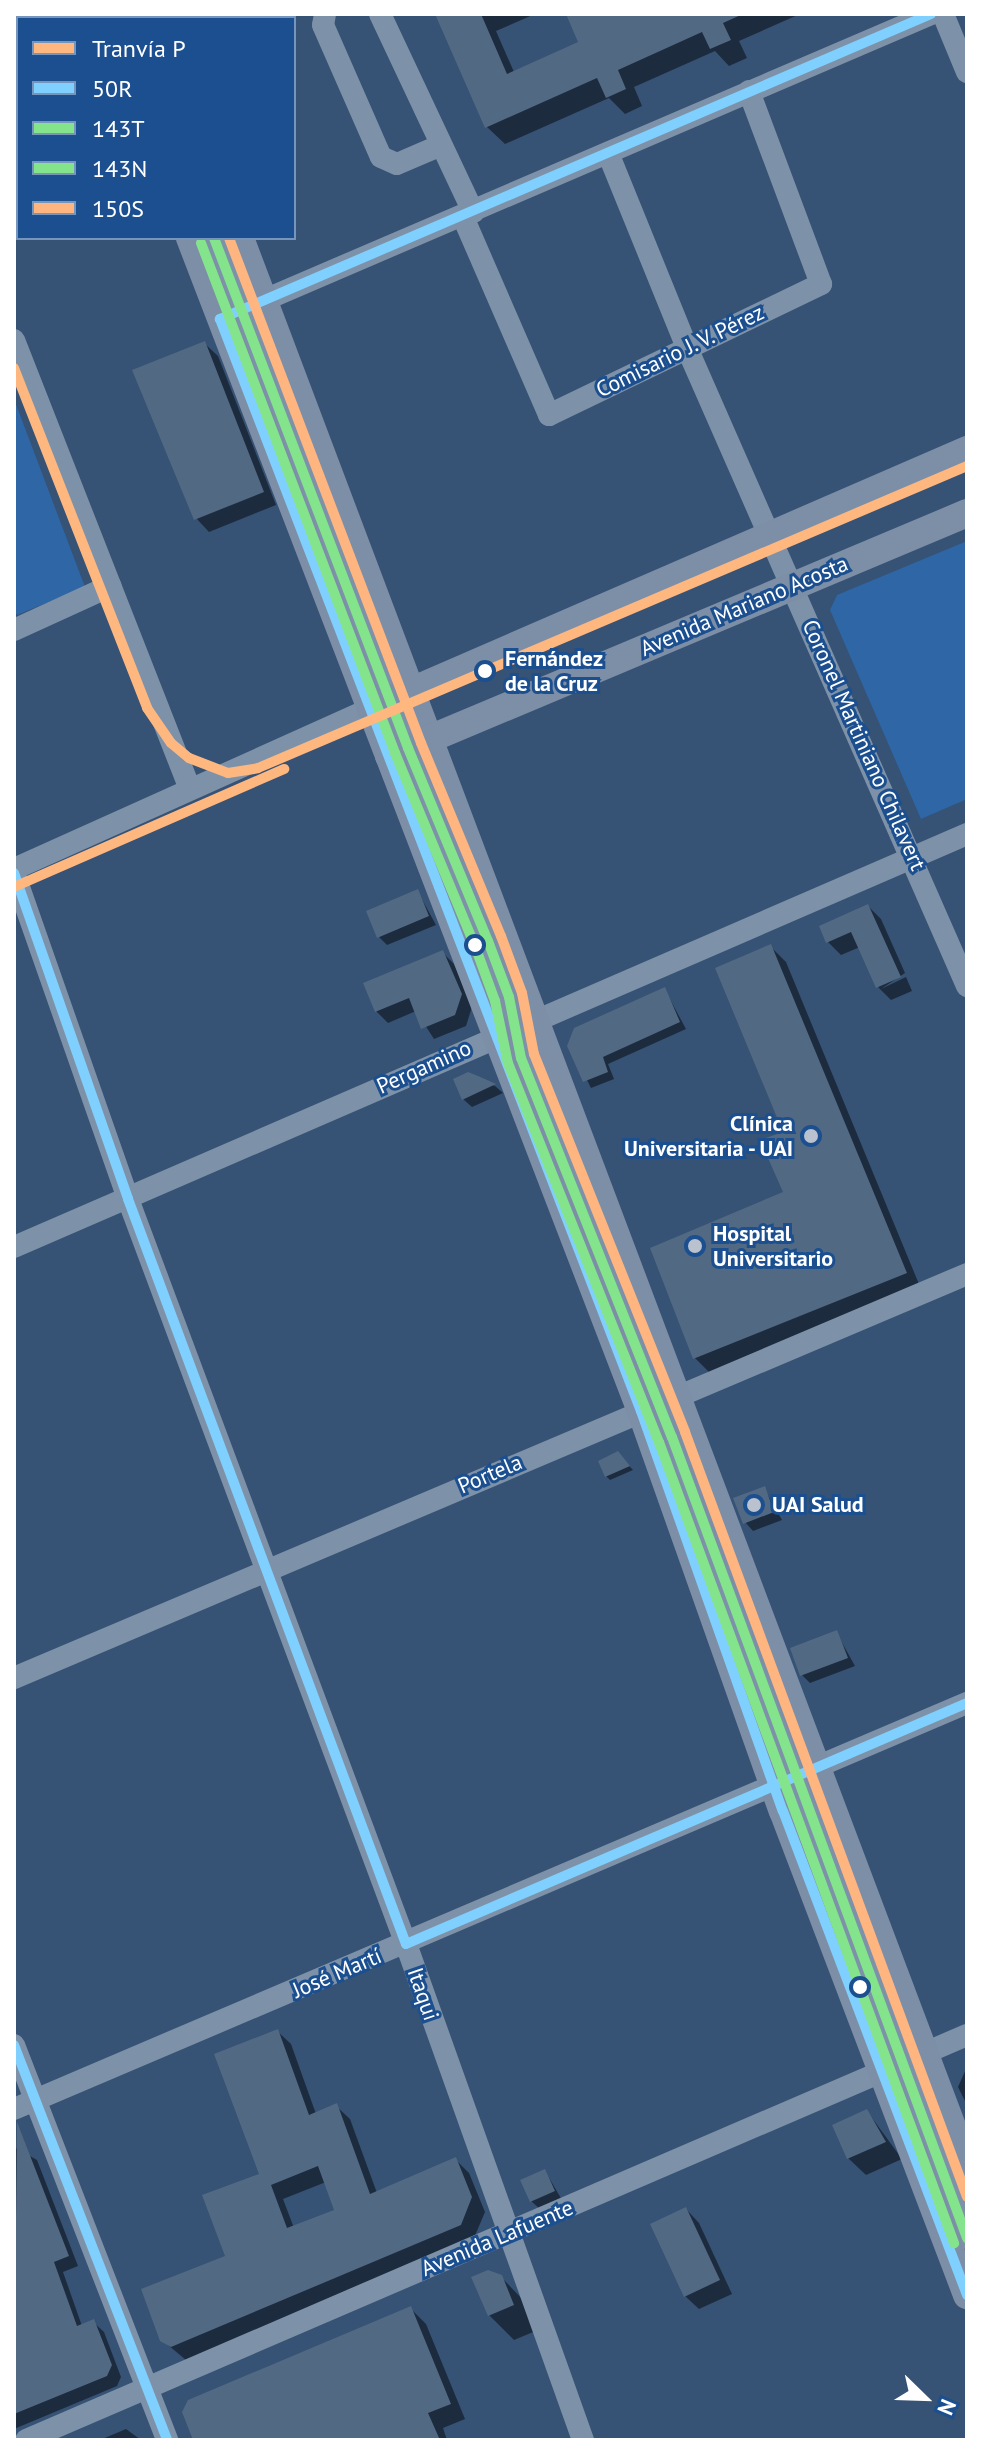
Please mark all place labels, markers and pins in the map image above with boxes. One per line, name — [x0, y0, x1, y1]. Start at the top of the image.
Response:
place label: Fernández de la Cruz — [505, 645, 603, 696]
marker: Fernández de la Cruz — [472, 658, 498, 684]
unlabelled marker — [467, 937, 483, 953]
place label: Clínica Universitaria - UAI — [621, 1110, 793, 1162]
marker: Clínica Universitaria - UAI — [800, 1125, 822, 1147]
place label: Hospital Universitario — [713, 1220, 833, 1272]
marker: Hospital Universitario — [684, 1235, 706, 1257]
place label: UAI Salud — [772, 1492, 864, 1518]
marker: UAI Salud — [743, 1494, 765, 1516]
unlabelled marker — [852, 1979, 868, 1995]

